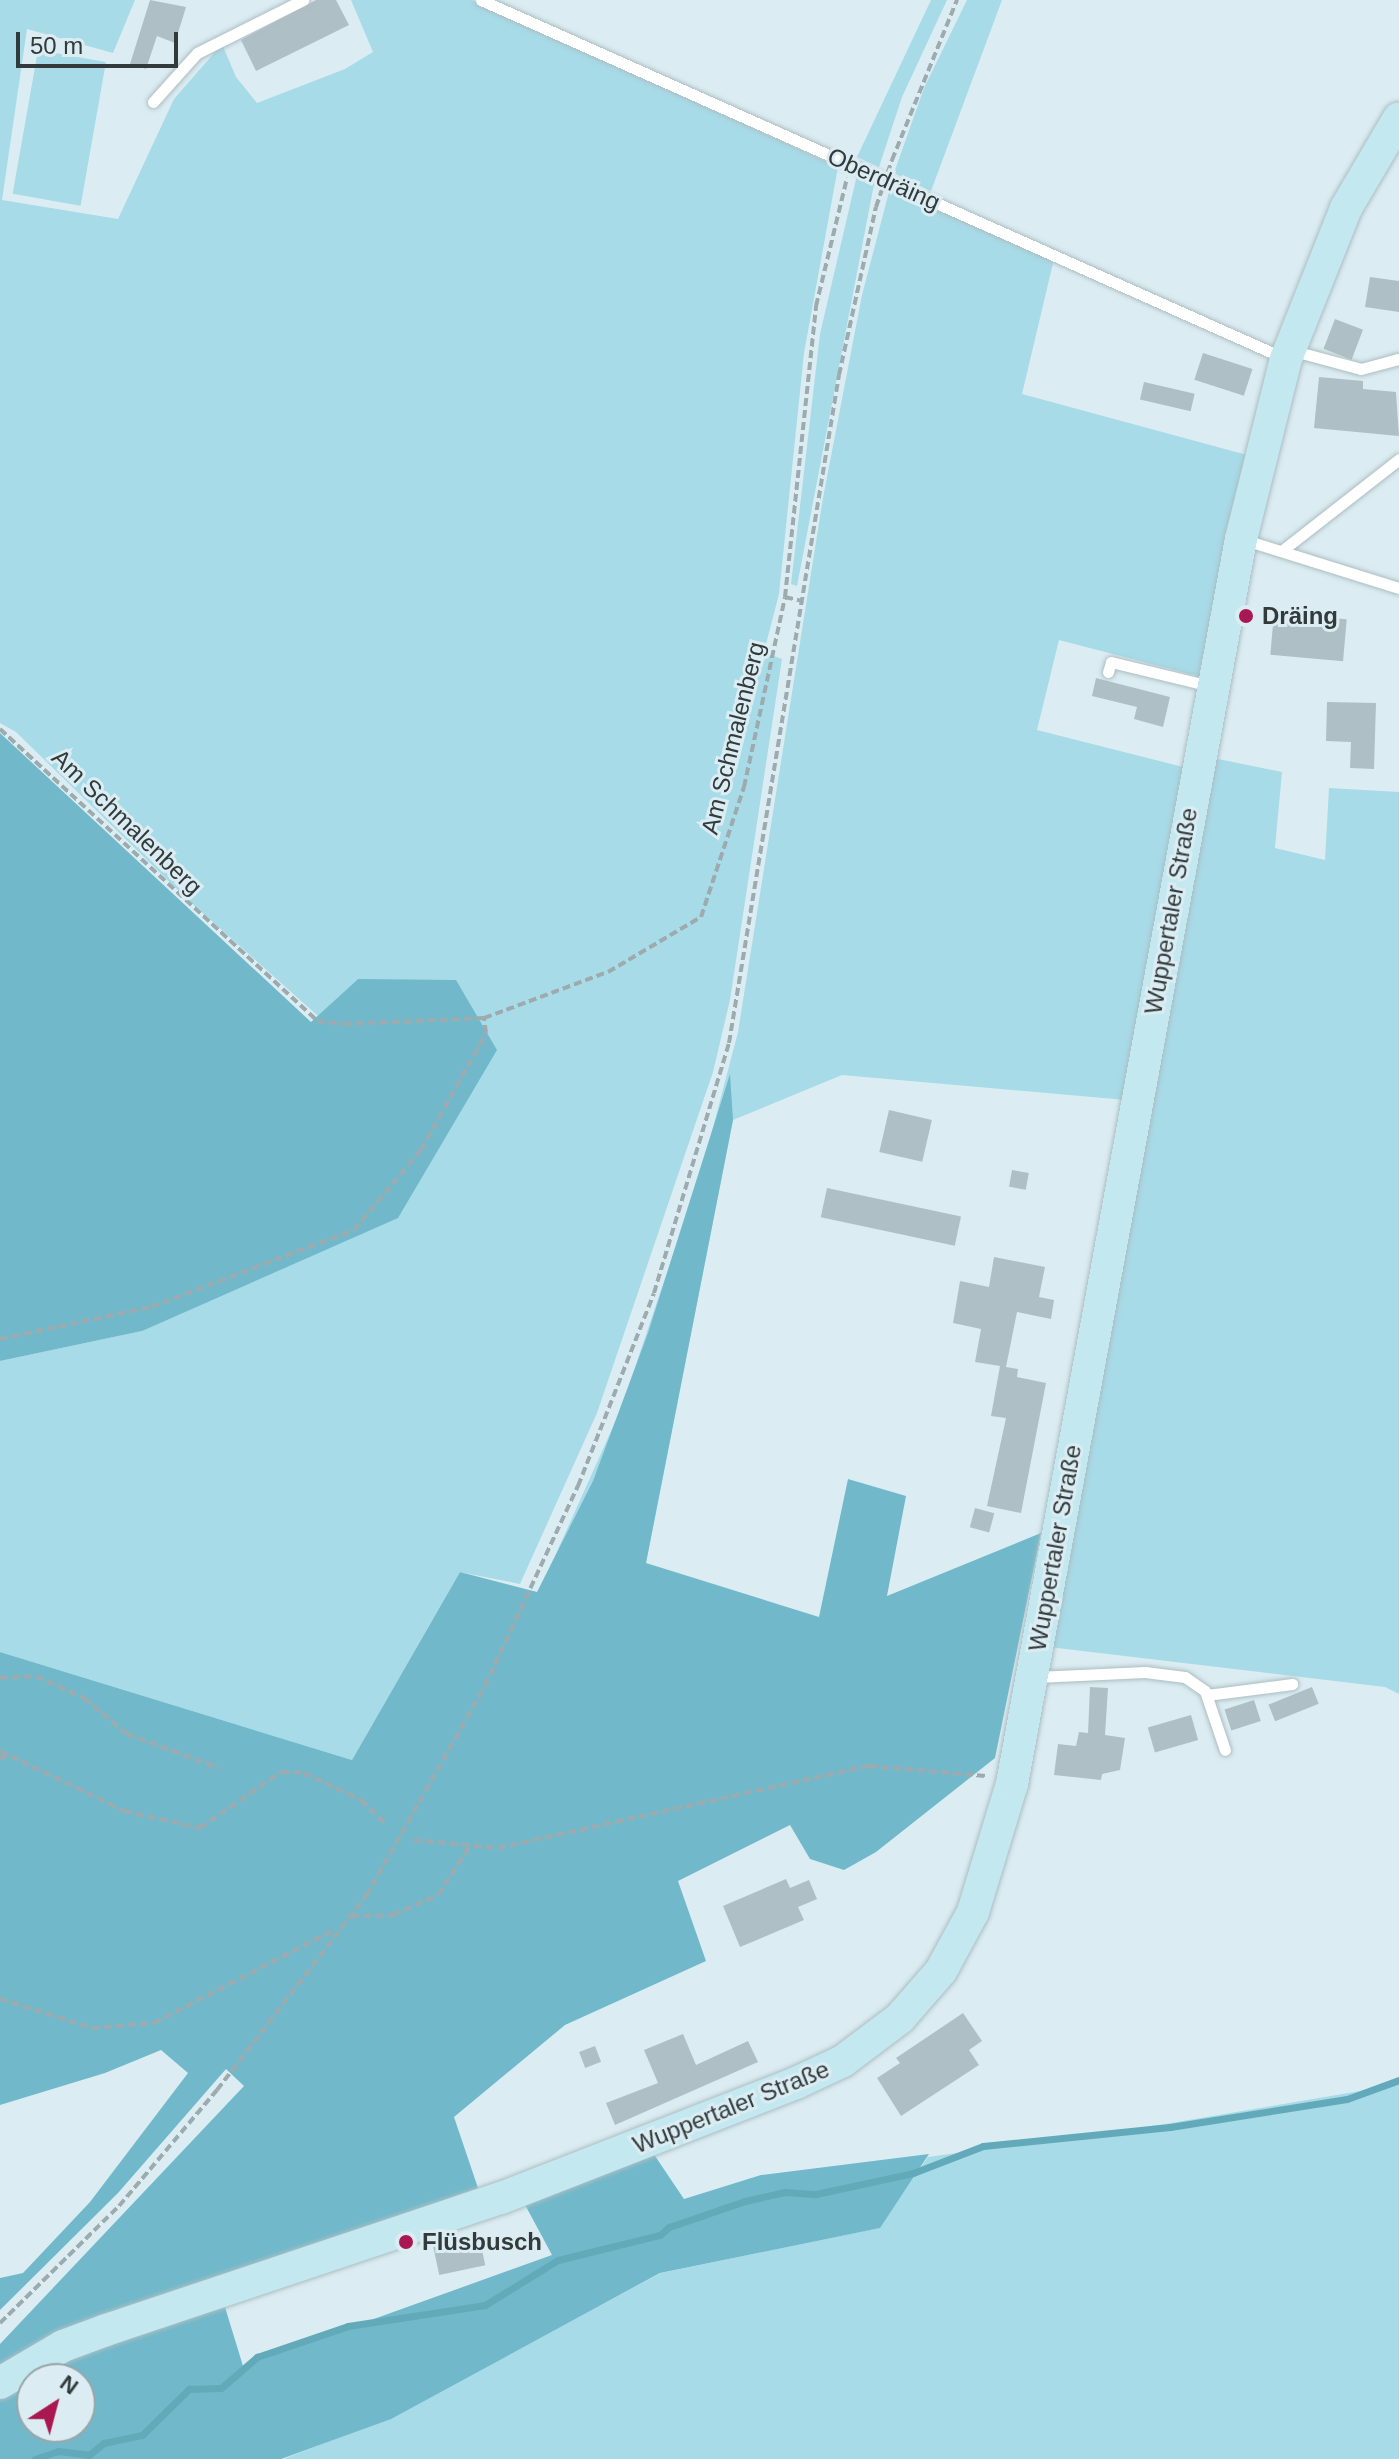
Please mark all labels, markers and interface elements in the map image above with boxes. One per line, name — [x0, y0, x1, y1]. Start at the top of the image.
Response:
scale bar — [20, 16, 182, 66]
text: 50 m — [30, 32, 83, 59]
street label: Oberdräing — [823, 141, 945, 217]
place label: Dräing — [1262, 602, 1338, 630]
marker: Dräing — [1237, 607, 1255, 625]
street label: Am Schmalenberg — [695, 639, 771, 837]
street label: Am Schmalenberg — [46, 743, 208, 901]
street label: Wuppertaler Straße — [1139, 806, 1203, 1016]
street label: Wuppertaler Straße — [1023, 1443, 1087, 1653]
street label: Wuppertaler Straße — [629, 2055, 833, 2159]
place label: Flüsbusch — [422, 2228, 542, 2256]
marker: Flüsbusch — [397, 2233, 415, 2251]
north arrow — [16, 2363, 96, 2443]
text: N — [55, 2370, 83, 2400]

